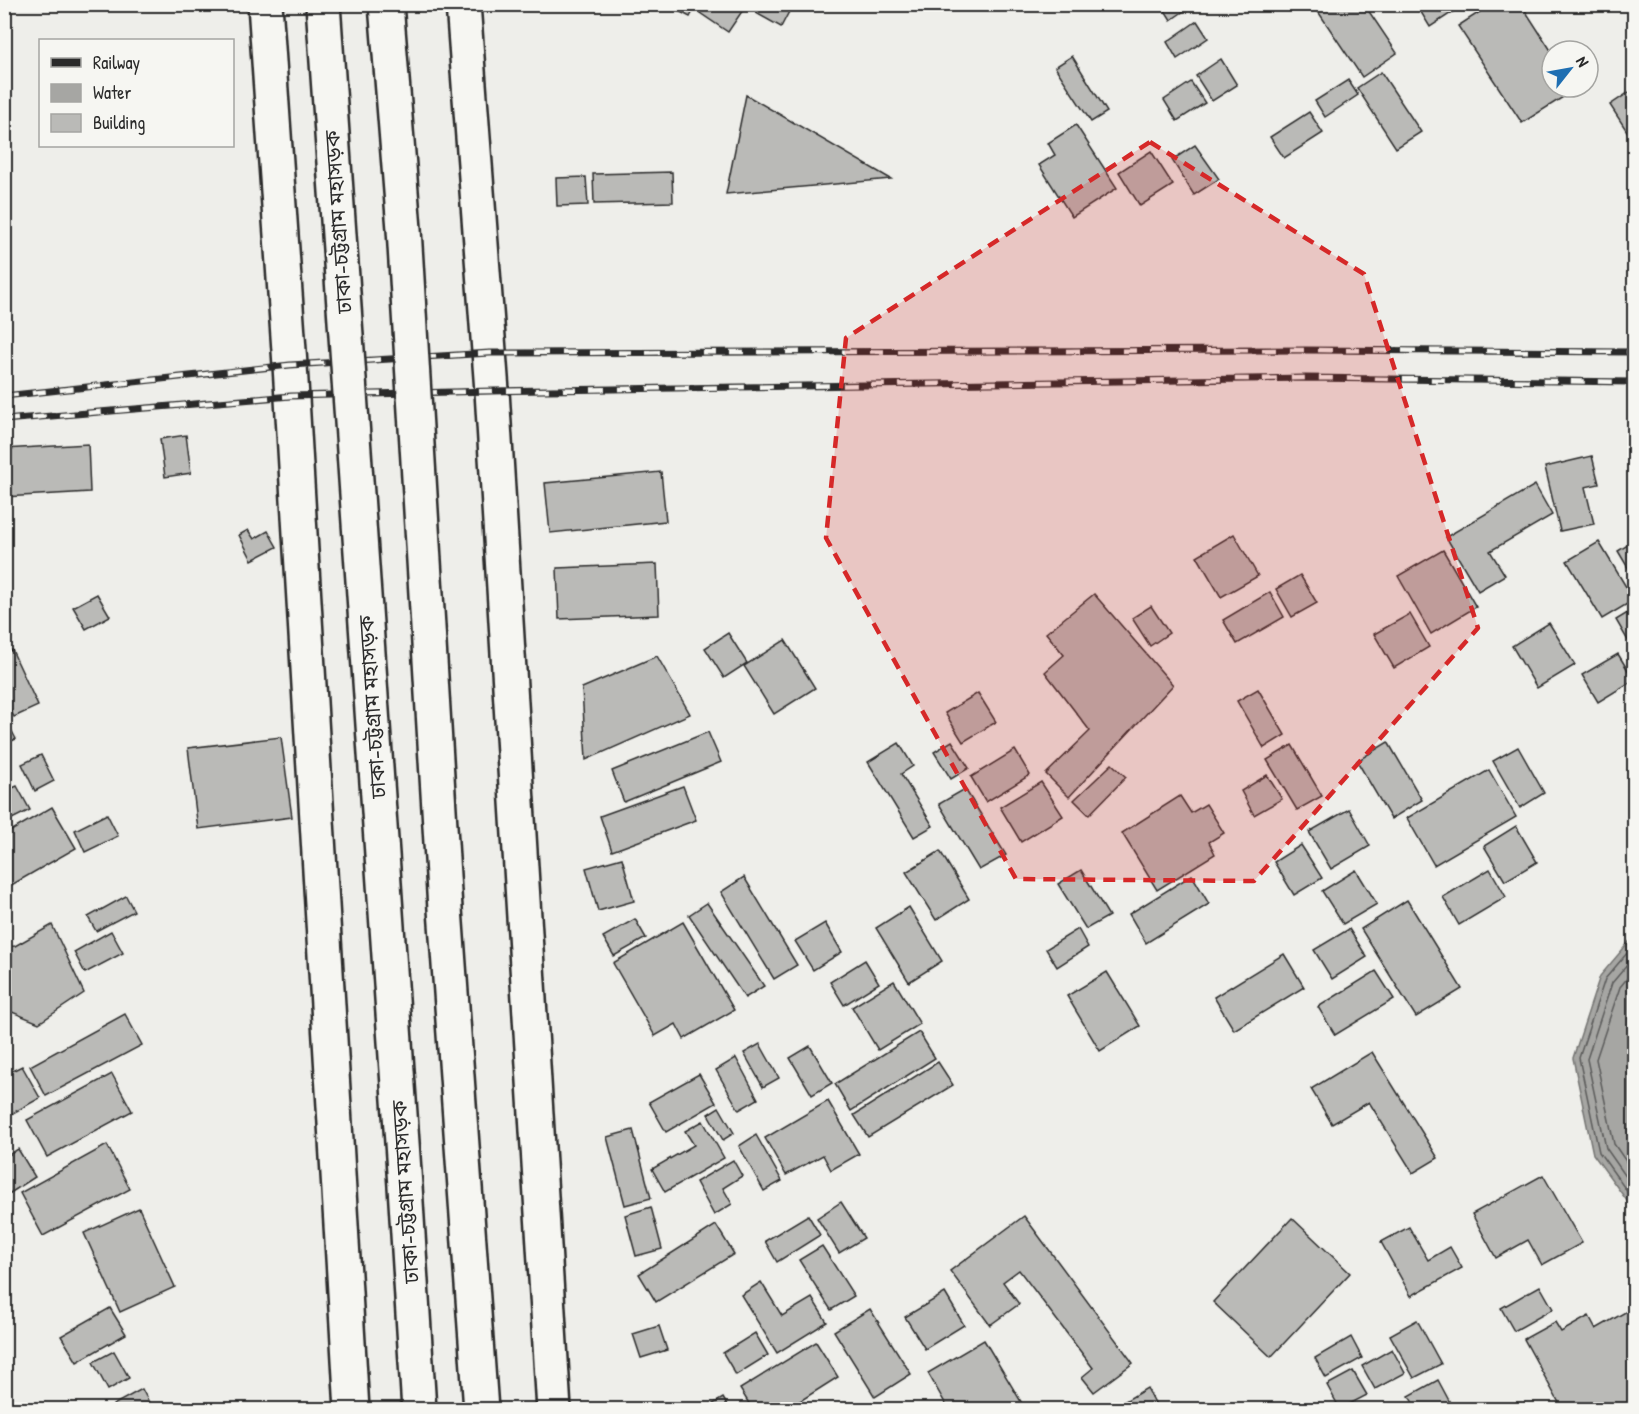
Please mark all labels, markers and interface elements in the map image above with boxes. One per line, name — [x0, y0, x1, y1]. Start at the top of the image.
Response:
legend — [39, 39, 234, 147]
north arrow — [1540, 39, 1600, 99]
text: Railway — [93, 50, 140, 75]
text: N — [1571, 52, 1595, 71]
text: Water — [93, 80, 131, 105]
text: Building — [93, 110, 145, 135]
street label: ঢাকা-চট্টগ্রাম মহাসড়ক — [317, 128, 359, 316]
street label: ঢাকা-চট্টগ্রাম মহাসড়ক — [351, 613, 393, 801]
street label: ঢাকা-চট্টগ্রাম মহাসড়ক — [384, 1098, 426, 1286]

